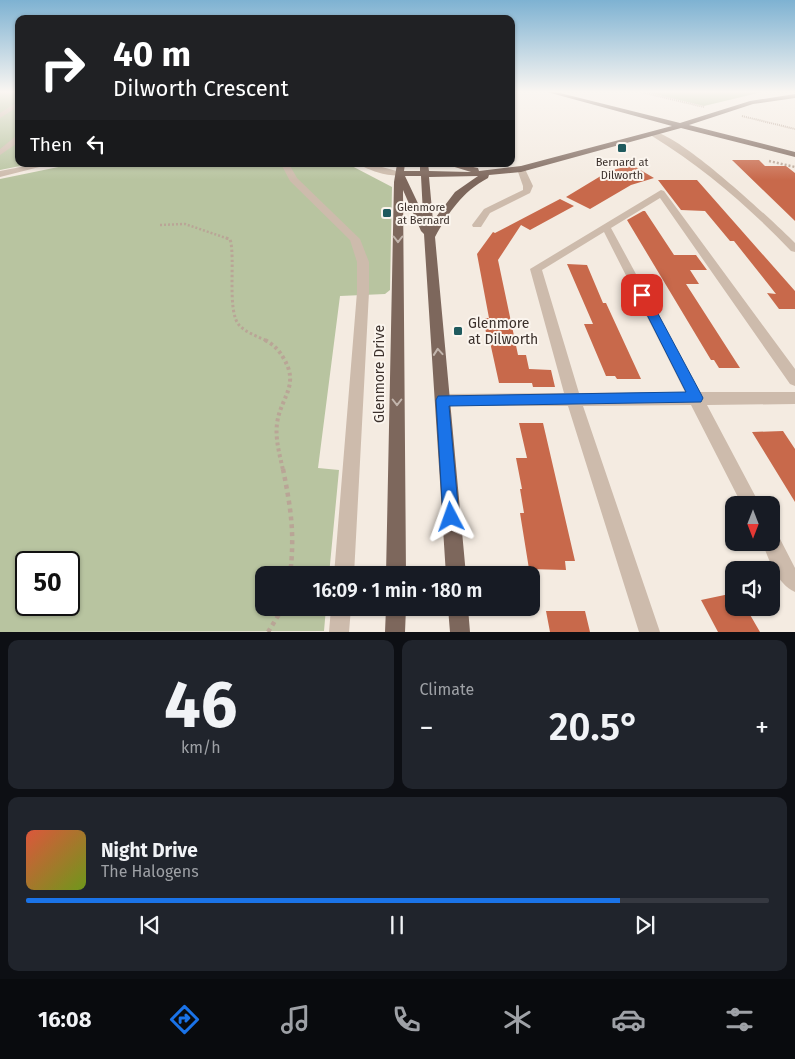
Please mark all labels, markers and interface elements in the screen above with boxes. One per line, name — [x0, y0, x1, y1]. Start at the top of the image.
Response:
text: 40 m — [113, 33, 191, 75]
icon: right — [30, 35, 95, 100]
text: Dilworth Crescent — [113, 75, 289, 102]
icon: left — [82, 130, 110, 158]
text: Then — [30, 133, 72, 156]
marker: Bernard at Dilworth — [616, 142, 628, 154]
place label: Bernard at Dilworth — [596, 156, 648, 182]
place label: Glenmore at Bernard — [397, 201, 450, 227]
marker: Glenmore at Bernard — [381, 207, 393, 219]
one-way arrow — [393, 236, 403, 243]
pin — [621, 274, 663, 316]
icon: arrive — [628, 281, 656, 309]
place label: Glenmore at Dilworth — [468, 315, 538, 348]
street label: Glenmore Drive — [371, 325, 388, 423]
marker: Glenmore at Dilworth — [452, 325, 464, 337]
one-way arrow — [433, 347, 444, 355]
one-way arrow — [392, 398, 402, 406]
position arrow — [424, 490, 476, 542]
north arrow — [725, 496, 780, 551]
map controls — [725, 496, 780, 616]
speed limit sign: 50 — [15, 551, 80, 616]
button: sound — [725, 561, 780, 616]
text: 16:09 · 1 min · 180 m — [313, 579, 482, 602]
text: 46 — [164, 666, 237, 744]
text: Climate — [420, 680, 474, 699]
text: 20.5° — [549, 704, 639, 750]
text: − — [420, 711, 434, 744]
text: + — [755, 711, 769, 744]
text: km/h — [181, 738, 221, 757]
text: Night Drive — [101, 839, 198, 862]
text: The Halogens — [101, 862, 199, 881]
icon: previous — [136, 911, 164, 939]
icon: pause — [383, 911, 411, 939]
icon: next — [631, 911, 659, 939]
icon: directions — [167, 1002, 202, 1037]
icon: music — [278, 1002, 313, 1037]
icon: phone — [389, 1002, 424, 1037]
icon: climate — [500, 1002, 535, 1037]
icon: car — [611, 1002, 646, 1037]
icon: filters — [722, 1002, 757, 1037]
text: 16:08 — [38, 1006, 92, 1033]

